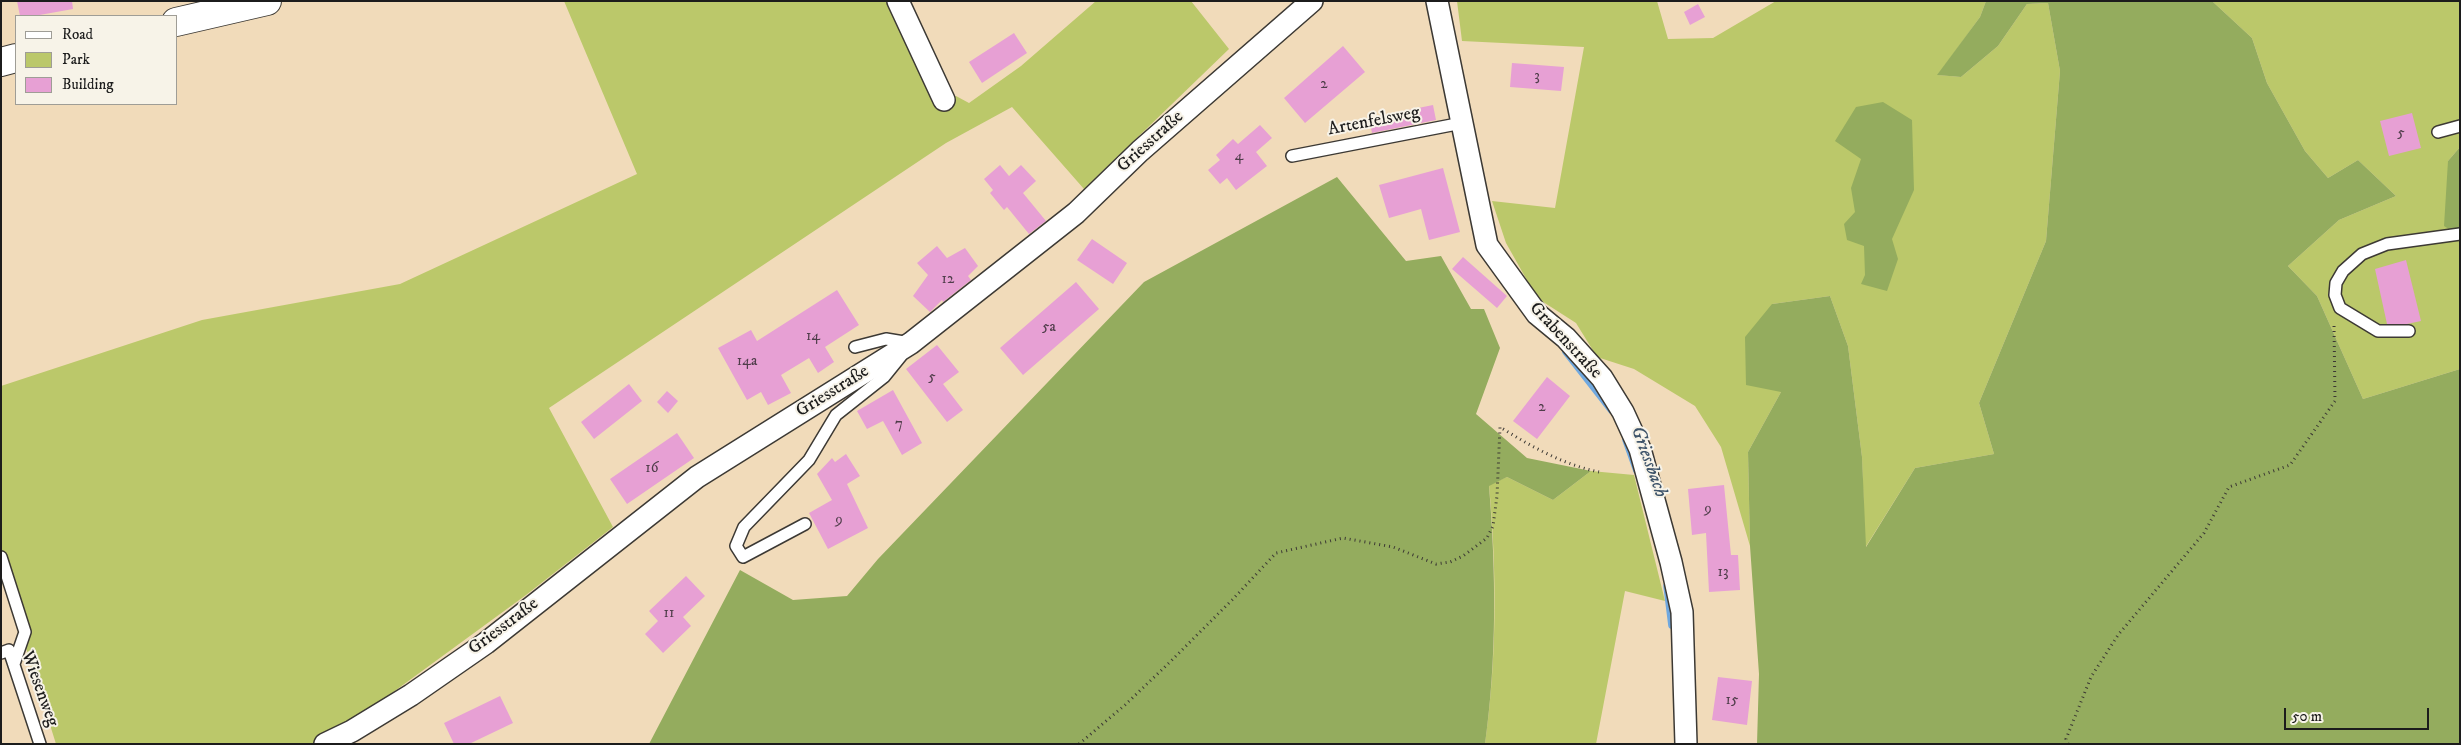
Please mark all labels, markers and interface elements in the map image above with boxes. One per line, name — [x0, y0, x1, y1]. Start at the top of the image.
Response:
legend — [15, 15, 178, 105]
text: Road — [62, 25, 93, 44]
text: Park — [62, 50, 90, 69]
house number: 3 — [1534, 68, 1540, 86]
text: Building — [62, 75, 114, 94]
house number: 2 — [1320, 76, 1328, 94]
street label: Artenfelsweg — [1326, 103, 1422, 141]
street label: Griesstraße — [1113, 107, 1189, 177]
house number: 5 — [2397, 125, 2405, 143]
house number: 4 — [1235, 148, 1243, 166]
house number: 12 — [942, 271, 954, 289]
street label: Grabenstraße — [1524, 298, 1606, 384]
house number: 5a — [1042, 319, 1056, 337]
house number: 14 — [806, 328, 820, 346]
house number: 14a — [737, 353, 757, 371]
street label: Griesstraße — [793, 361, 873, 423]
house number: 5 — [928, 369, 936, 387]
house number: 2 — [1538, 399, 1546, 417]
house number: 7 — [895, 416, 903, 434]
water label: Griessbach — [1625, 423, 1671, 501]
house number: 16 — [645, 460, 659, 478]
house number: 9 — [1704, 501, 1712, 519]
house number: 9 — [835, 512, 843, 530]
house number: 13 — [1717, 564, 1729, 582]
street label: Griesstraße — [465, 594, 543, 660]
house number: 11 — [663, 605, 675, 623]
street label: Wiesenweg — [15, 648, 63, 730]
house number: 15 — [1726, 692, 1738, 710]
scale bar — [2286, 698, 2431, 730]
text: 50 m — [2292, 707, 2322, 726]

